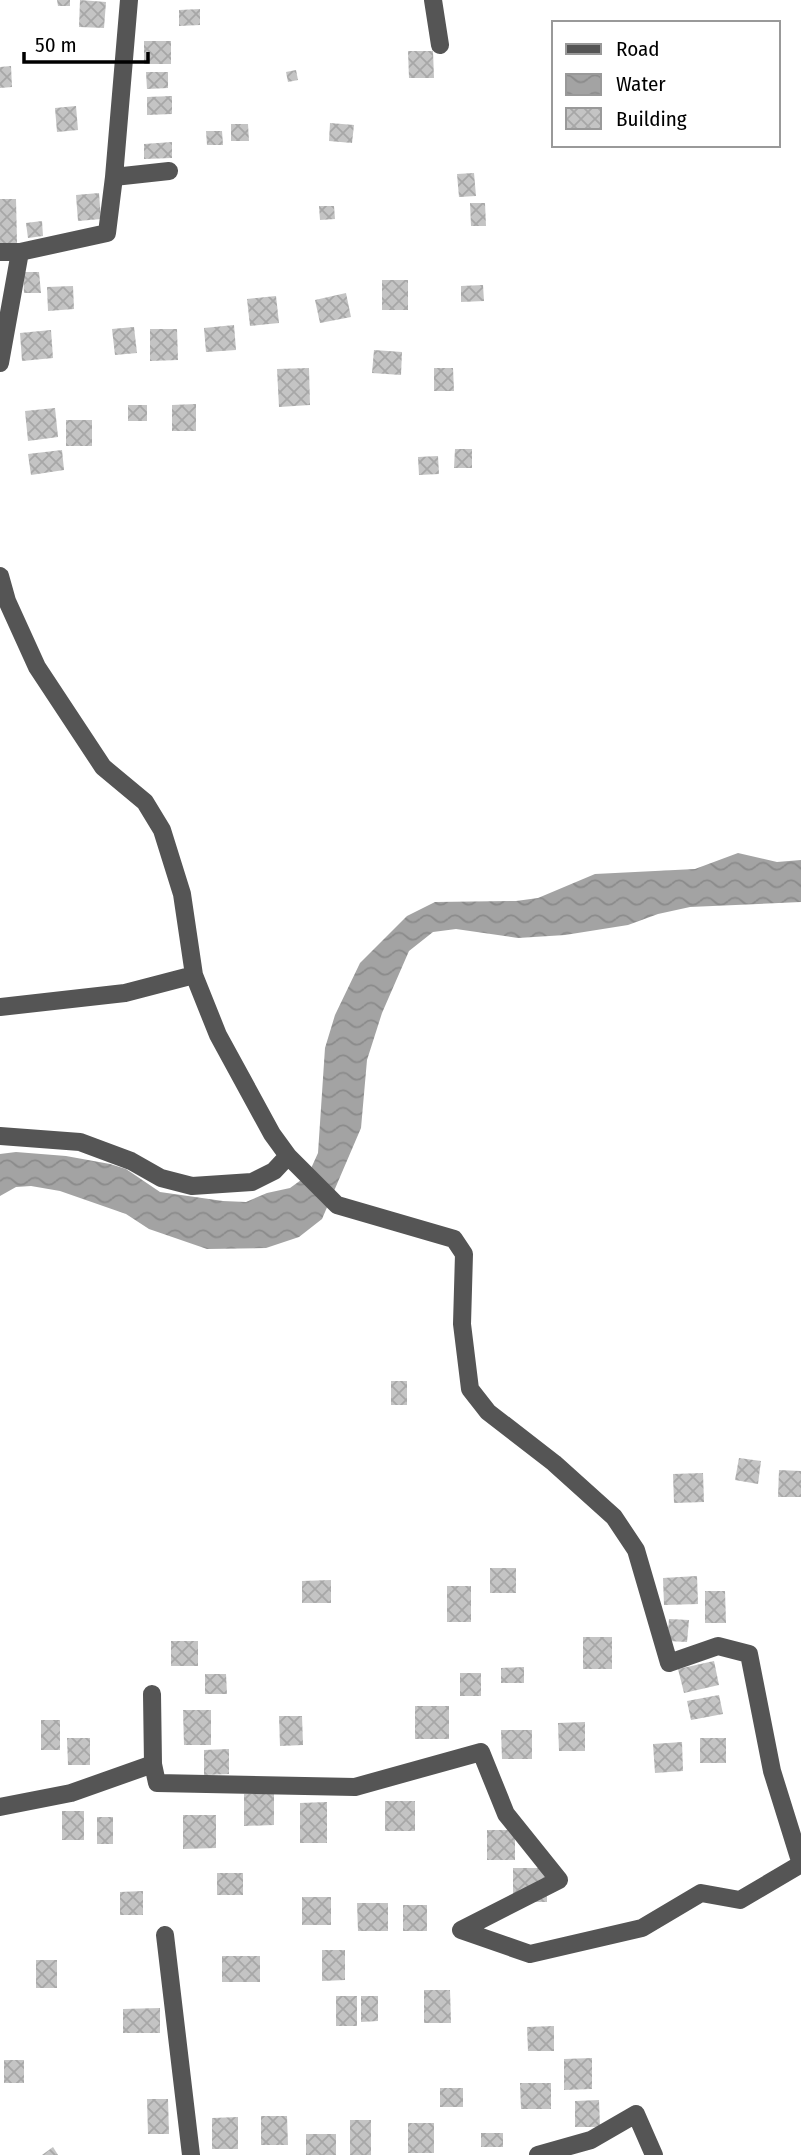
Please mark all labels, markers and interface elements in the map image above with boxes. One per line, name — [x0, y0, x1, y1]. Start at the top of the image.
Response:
scale bar — [24, 21, 149, 65]
legend — [552, 21, 780, 147]
text: 50 m — [35, 32, 77, 58]
text: Road — [616, 36, 660, 62]
text: Water — [616, 71, 666, 97]
text: Building — [616, 106, 687, 132]

